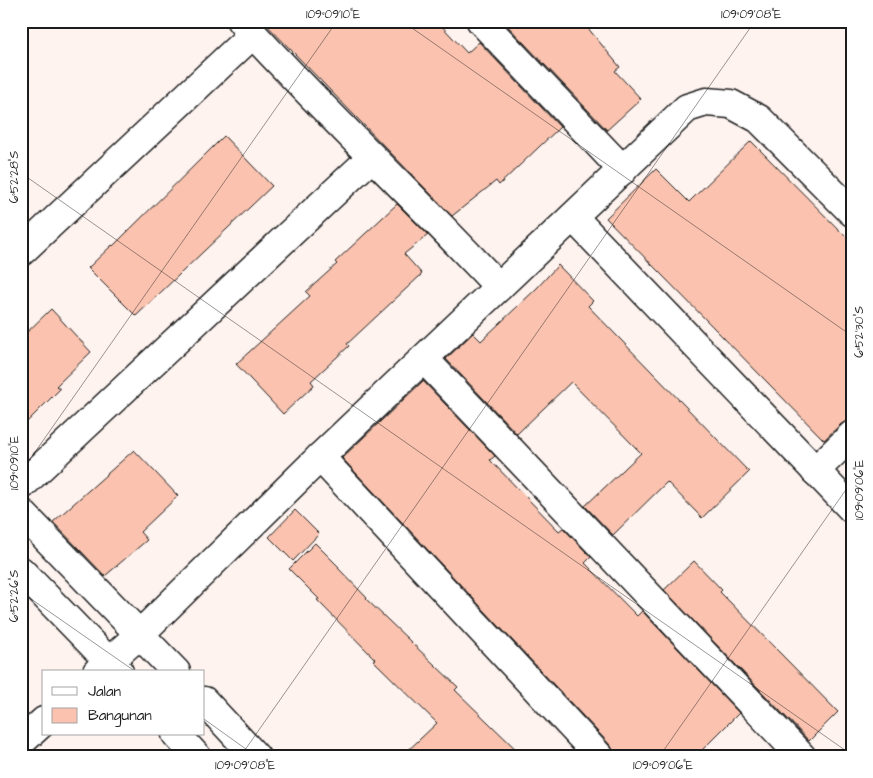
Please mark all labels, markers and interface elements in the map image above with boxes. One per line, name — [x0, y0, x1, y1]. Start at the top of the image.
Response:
text: 109°09'10"E — [306, 6, 360, 23]
text: 109°09'08"E — [721, 6, 781, 23]
text: 6°52'28"S — [6, 150, 23, 203]
text: 6°52'30"S — [851, 306, 868, 358]
text: 109°09'10"E — [6, 436, 23, 490]
text: 109°09'06"E — [851, 460, 868, 520]
text: 6°52'26"S — [6, 570, 23, 622]
legend — [42, 670, 205, 736]
text: Jalan — [88, 681, 122, 702]
text: Bangunan — [88, 705, 152, 727]
text: 109°09'08"E — [215, 757, 275, 774]
text: 109°09'06"E — [633, 757, 693, 774]

